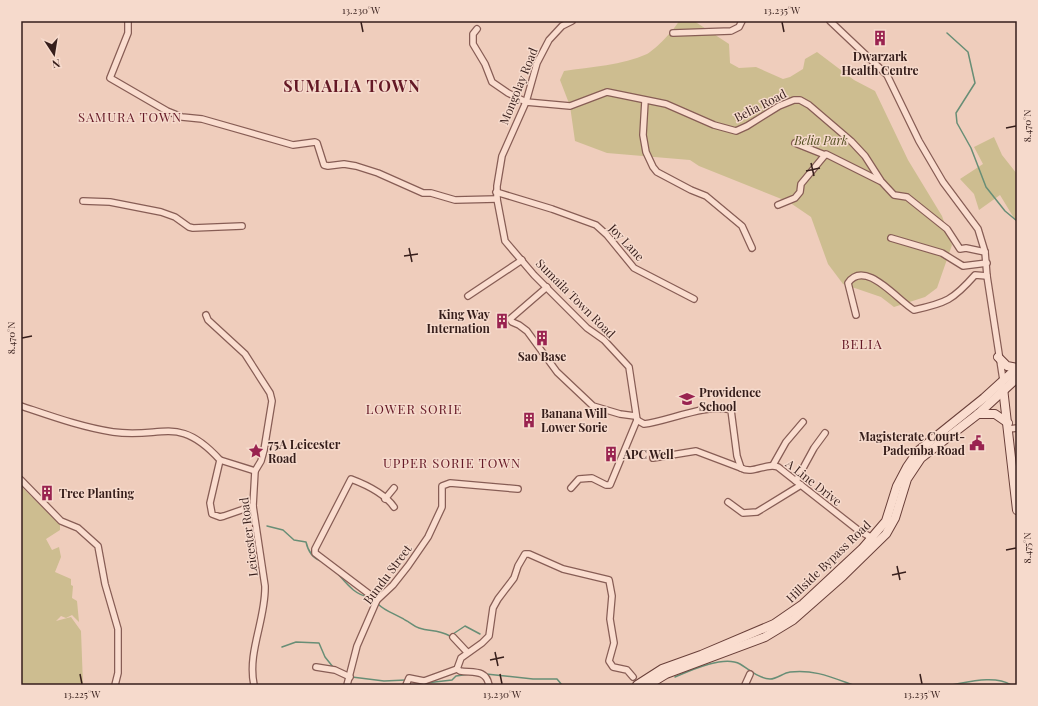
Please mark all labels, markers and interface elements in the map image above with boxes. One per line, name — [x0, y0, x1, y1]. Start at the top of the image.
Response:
text: 13.230°W — [342, 3, 381, 17]
text: 13.235°W — [764, 3, 801, 17]
building icon: Dwarzark Health Centre — [871, 29, 889, 47]
north arrow — [34, 34, 74, 74]
street label: Mongolay Road — [495, 45, 541, 127]
place label: Dwarzark Health Centre — [841, 48, 919, 78]
text: N — [51, 56, 62, 72]
district label: SUMALIA TOWN — [283, 75, 421, 96]
street label: Belia Road — [731, 85, 789, 125]
district label: SAMURA TOWN — [78, 108, 182, 125]
text: 8.470°N — [1020, 110, 1034, 142]
park label: Belia Park — [793, 132, 848, 148]
street label: Joy Lane — [605, 219, 648, 264]
street label: Sumaila Town Road — [533, 255, 619, 341]
place label: King Way Internation — [427, 306, 491, 336]
building icon: King Way Internation — [493, 312, 511, 330]
text: 8.470°N — [4, 322, 18, 354]
building icon: Sao Base — [533, 329, 551, 347]
district label: BELIA — [841, 335, 883, 352]
place label: Sao Base — [518, 348, 566, 364]
place label: Providence School — [699, 384, 761, 414]
school or university icon: Providence School — [678, 390, 696, 408]
district label: LOWER SORIE — [366, 400, 462, 417]
place label: Banana Will Lower Sorie — [541, 405, 608, 435]
building icon: Banana Will Lower Sorie — [520, 411, 538, 429]
place label: Magisterate Court- Pademba Road — [859, 428, 965, 458]
public building icon: Magisterate Court- Pademba Road — [968, 434, 986, 452]
place label: 75A Leicester Road — [268, 436, 341, 466]
place icon: 75A Leicester Road — [247, 442, 265, 460]
building icon: APC Well — [602, 445, 620, 463]
place label: APC Well — [622, 446, 674, 462]
district label: UPPER SORIE TOWN — [383, 454, 521, 471]
street label: A Line Drive — [782, 455, 845, 509]
building icon: Tree Planting — [38, 484, 56, 502]
place label: Tree Planting — [59, 485, 135, 501]
street label: Leicester Road — [235, 496, 261, 577]
street label: Hillside Bypass Road — [782, 516, 874, 606]
text: 8.475°N — [1020, 532, 1034, 564]
street label: Bundu Street — [359, 540, 415, 607]
text: 13.225°W — [64, 687, 101, 701]
text: 13.230°W — [483, 687, 522, 701]
text: 13.235°W — [904, 687, 941, 701]

